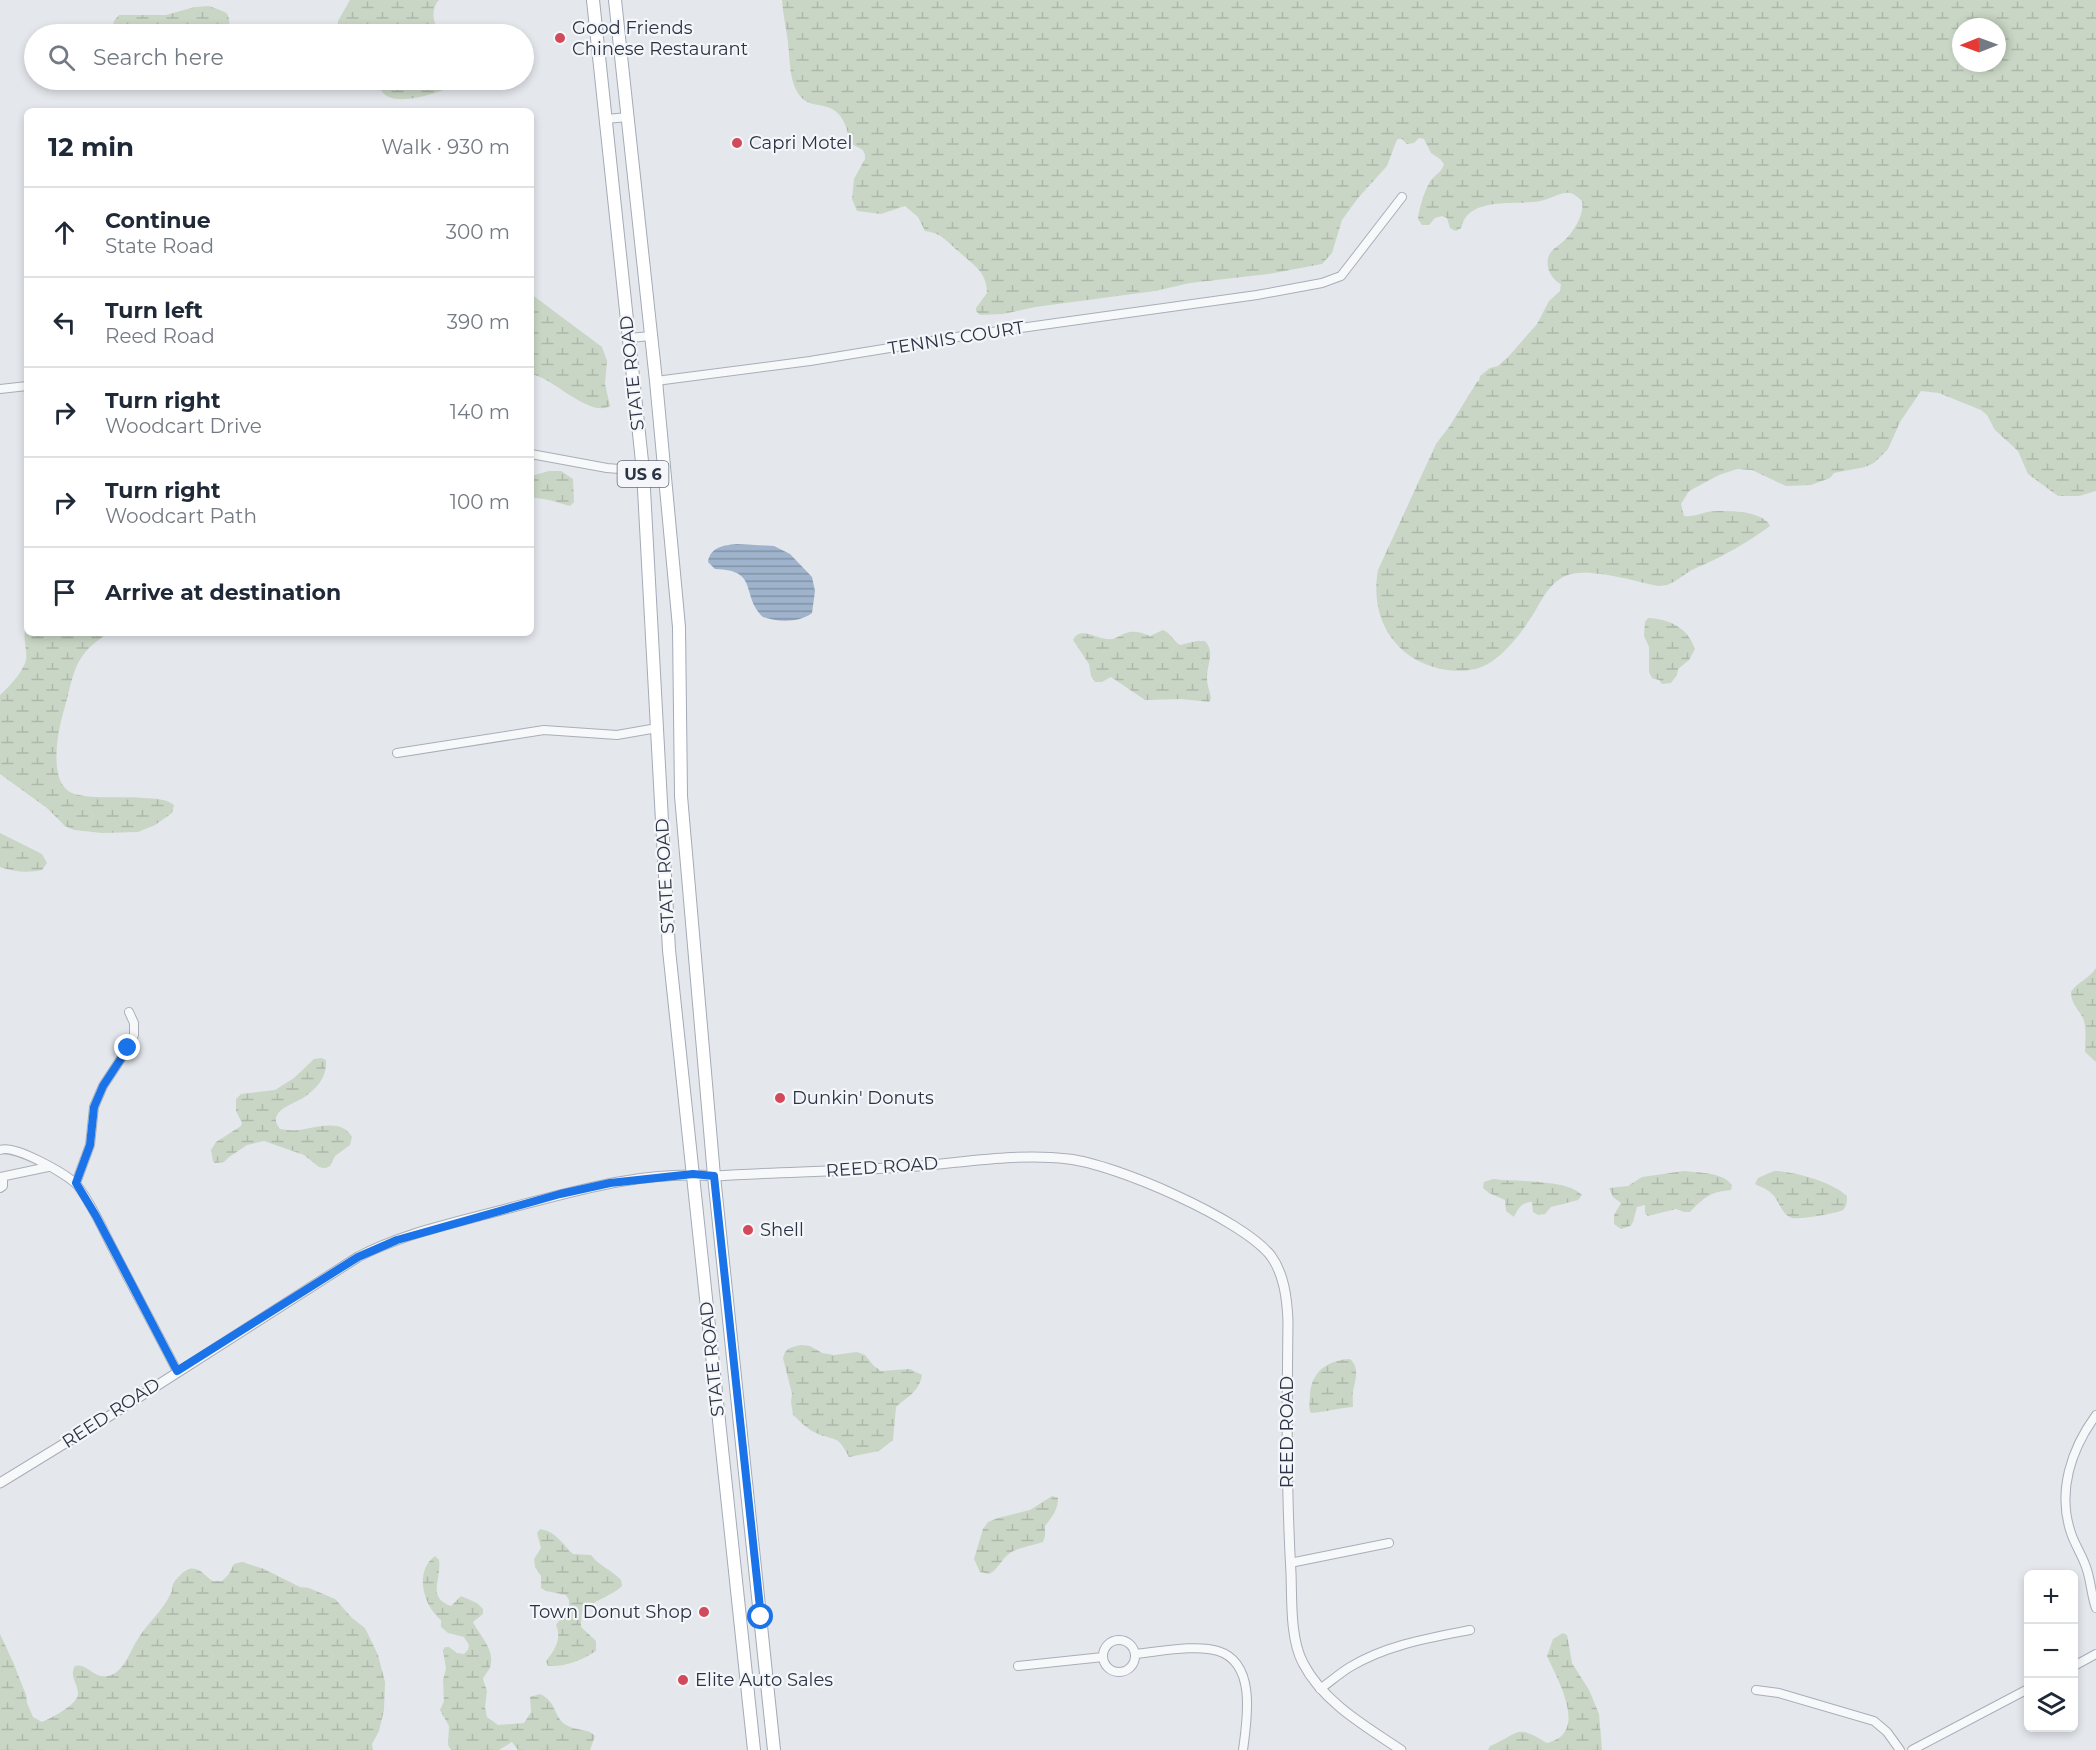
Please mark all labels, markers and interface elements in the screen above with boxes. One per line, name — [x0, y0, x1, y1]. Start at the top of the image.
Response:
place label: Good Friends Chinese Restaurant — [572, 17, 748, 60]
north arrow — [1952, 18, 2006, 72]
search box — [24, 24, 534, 90]
marker: Good Friends Chinese Restaurant — [553, 31, 567, 45]
icon: search — [45, 41, 78, 74]
text: Search here — [93, 44, 224, 71]
text: 12 min — [48, 131, 134, 163]
place label: Capri Motel — [749, 132, 852, 154]
text: Walk · 930 m — [381, 135, 510, 159]
marker: Capri Motel — [730, 136, 744, 150]
text: Continue — [105, 207, 211, 234]
icon: ahead — [48, 216, 81, 249]
text: 300 m — [446, 220, 510, 244]
text: State Road — [105, 234, 214, 258]
text: Turn left — [105, 297, 203, 324]
icon: left — [48, 306, 81, 339]
text: 390 m — [447, 310, 510, 334]
street label: STATE ROAD — [615, 314, 649, 432]
street label: TENNIS COURT — [886, 316, 1026, 360]
text: Reed Road — [105, 324, 215, 348]
text: Turn right — [105, 387, 220, 414]
icon: right — [48, 396, 81, 429]
text: 140 m — [450, 400, 510, 424]
text: Woodcart Drive — [105, 414, 262, 438]
road number: US 6 — [618, 461, 668, 487]
text: Turn right — [105, 477, 220, 504]
icon: right — [48, 486, 81, 519]
text: 100 m — [450, 490, 510, 514]
text: Woodcart Path — [105, 504, 257, 528]
icon: arrive — [48, 576, 81, 609]
text: Arrive at destination — [105, 579, 341, 606]
street label: STATE ROAD — [651, 818, 679, 934]
route end — [114, 1034, 140, 1060]
place label: Dunkin' Donuts — [792, 1087, 934, 1109]
marker: Dunkin' Donuts — [773, 1091, 787, 1105]
street label: REED ROAD — [825, 1152, 939, 1182]
place label: Shell — [760, 1219, 804, 1241]
marker: Shell — [741, 1223, 755, 1237]
street label: STATE ROAD — [695, 1300, 729, 1418]
street label: REED ROAD — [58, 1373, 164, 1453]
street label: REED ROAD — [1276, 1376, 1298, 1488]
map controls — [2024, 1570, 2078, 1732]
button: + — [2024, 1570, 2078, 1624]
place label: Town Donut Shop — [530, 1601, 692, 1623]
route start — [747, 1603, 773, 1629]
marker: Town Donut Shop — [697, 1605, 711, 1619]
button: − — [2024, 1624, 2078, 1678]
place label: Elite Auto Sales — [695, 1669, 833, 1691]
marker: Elite Auto Sales — [676, 1673, 690, 1687]
button: layers — [2024, 1678, 2078, 1732]

